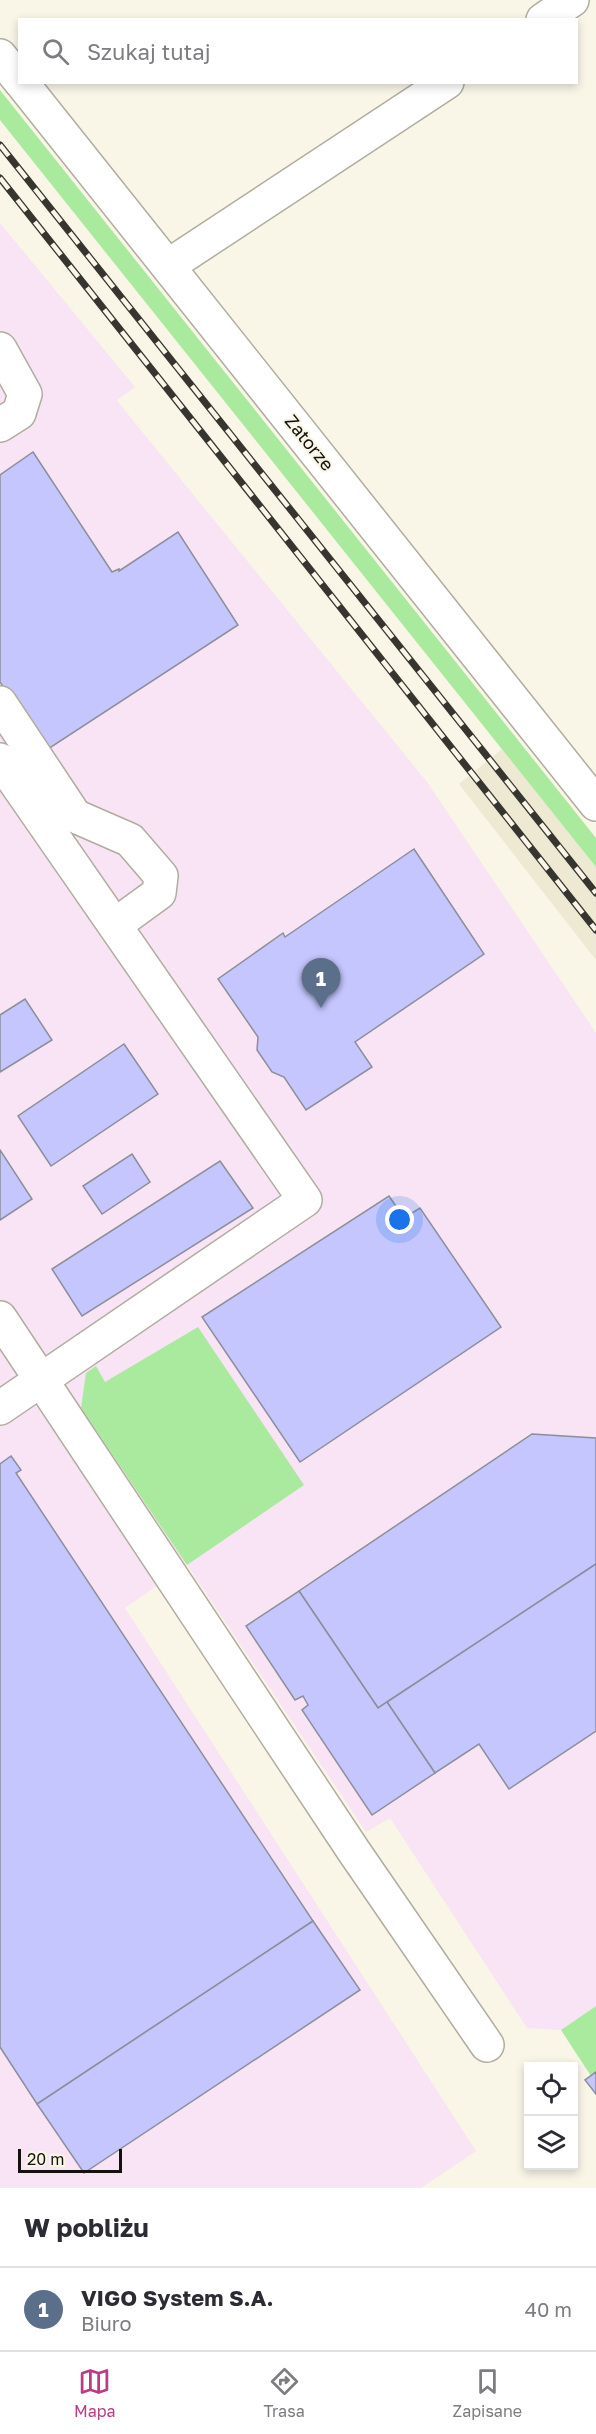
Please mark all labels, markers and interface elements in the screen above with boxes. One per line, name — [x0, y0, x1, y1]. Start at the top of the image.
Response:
search box — [18, 18, 578, 84]
icon: search — [39, 35, 72, 68]
text: Szukaj tutaj — [87, 38, 211, 65]
street label: Zatorze — [281, 410, 339, 475]
pin: 1 — [302, 958, 340, 1008]
your location — [385, 1205, 414, 1234]
map controls — [524, 2062, 578, 2170]
button: locate — [524, 2062, 578, 2116]
button: layers — [524, 2116, 578, 2170]
scale bar — [18, 2146, 122, 2174]
text: 20 m — [27, 2149, 64, 2169]
text: W pobliżu — [24, 2212, 149, 2243]
text: VIGO System S.A. — [81, 2284, 274, 2311]
text: 1 — [38, 2297, 49, 2321]
text: 40 m — [525, 2297, 572, 2321]
text: Biuro — [81, 2311, 131, 2335]
tab: Mapa — [74, 2365, 116, 2421]
tab: Trasa — [264, 2365, 305, 2421]
tab: Zapisane — [453, 2365, 522, 2421]

